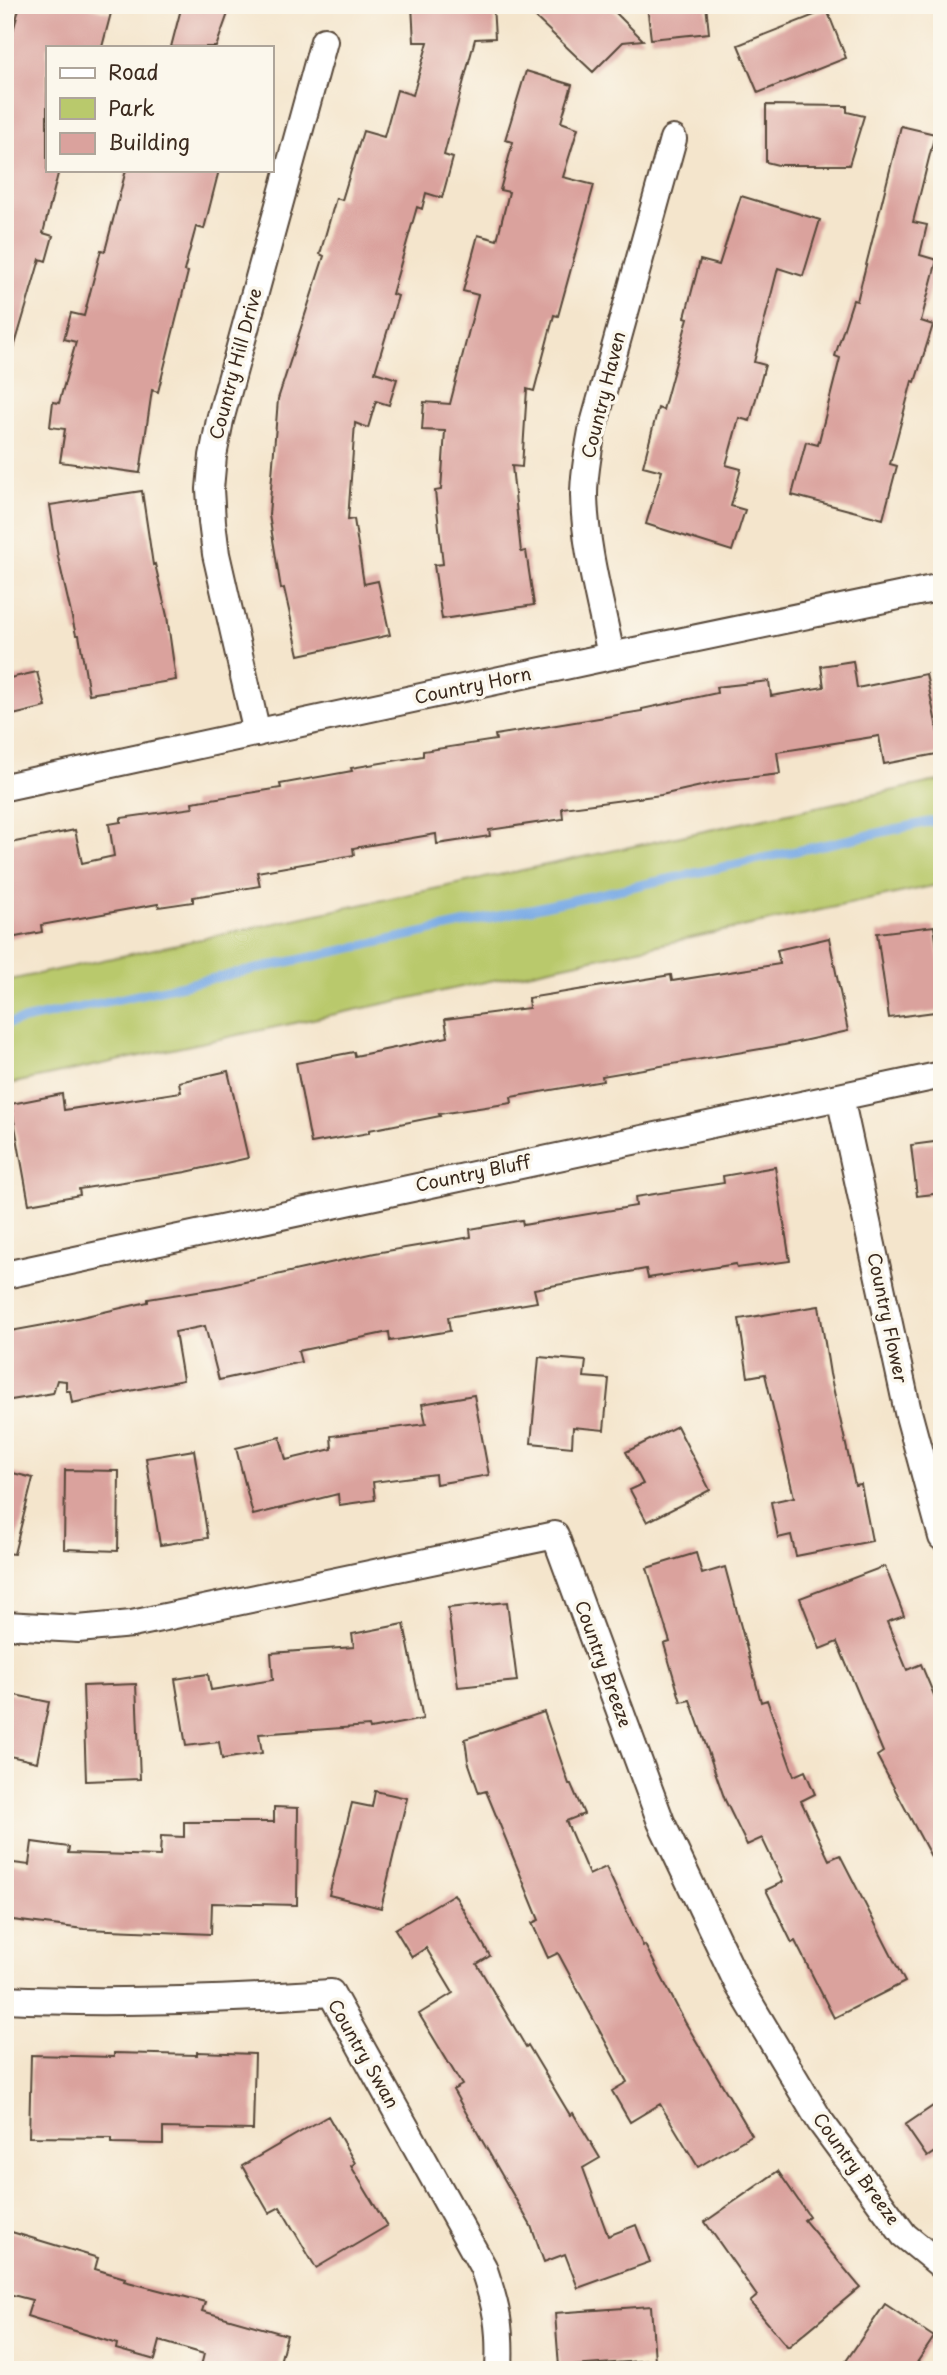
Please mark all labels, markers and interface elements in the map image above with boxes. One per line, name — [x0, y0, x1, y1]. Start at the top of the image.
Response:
legend — [46, 46, 273, 172]
text: Road — [108, 55, 159, 87]
text: Park — [108, 91, 155, 123]
text: Building — [108, 125, 190, 157]
street label: Country Hill Drive — [201, 285, 268, 442]
street label: Country Haven — [574, 328, 631, 461]
street label: Country Horn — [412, 659, 534, 710]
street label: Country Bluff — [413, 1147, 535, 1198]
street label: Country Flower — [861, 1250, 916, 1386]
street label: Country Breeze — [569, 1596, 640, 1731]
street label: Country Swan — [322, 1994, 407, 2113]
street label: Country Breeze — [807, 2106, 907, 2230]

